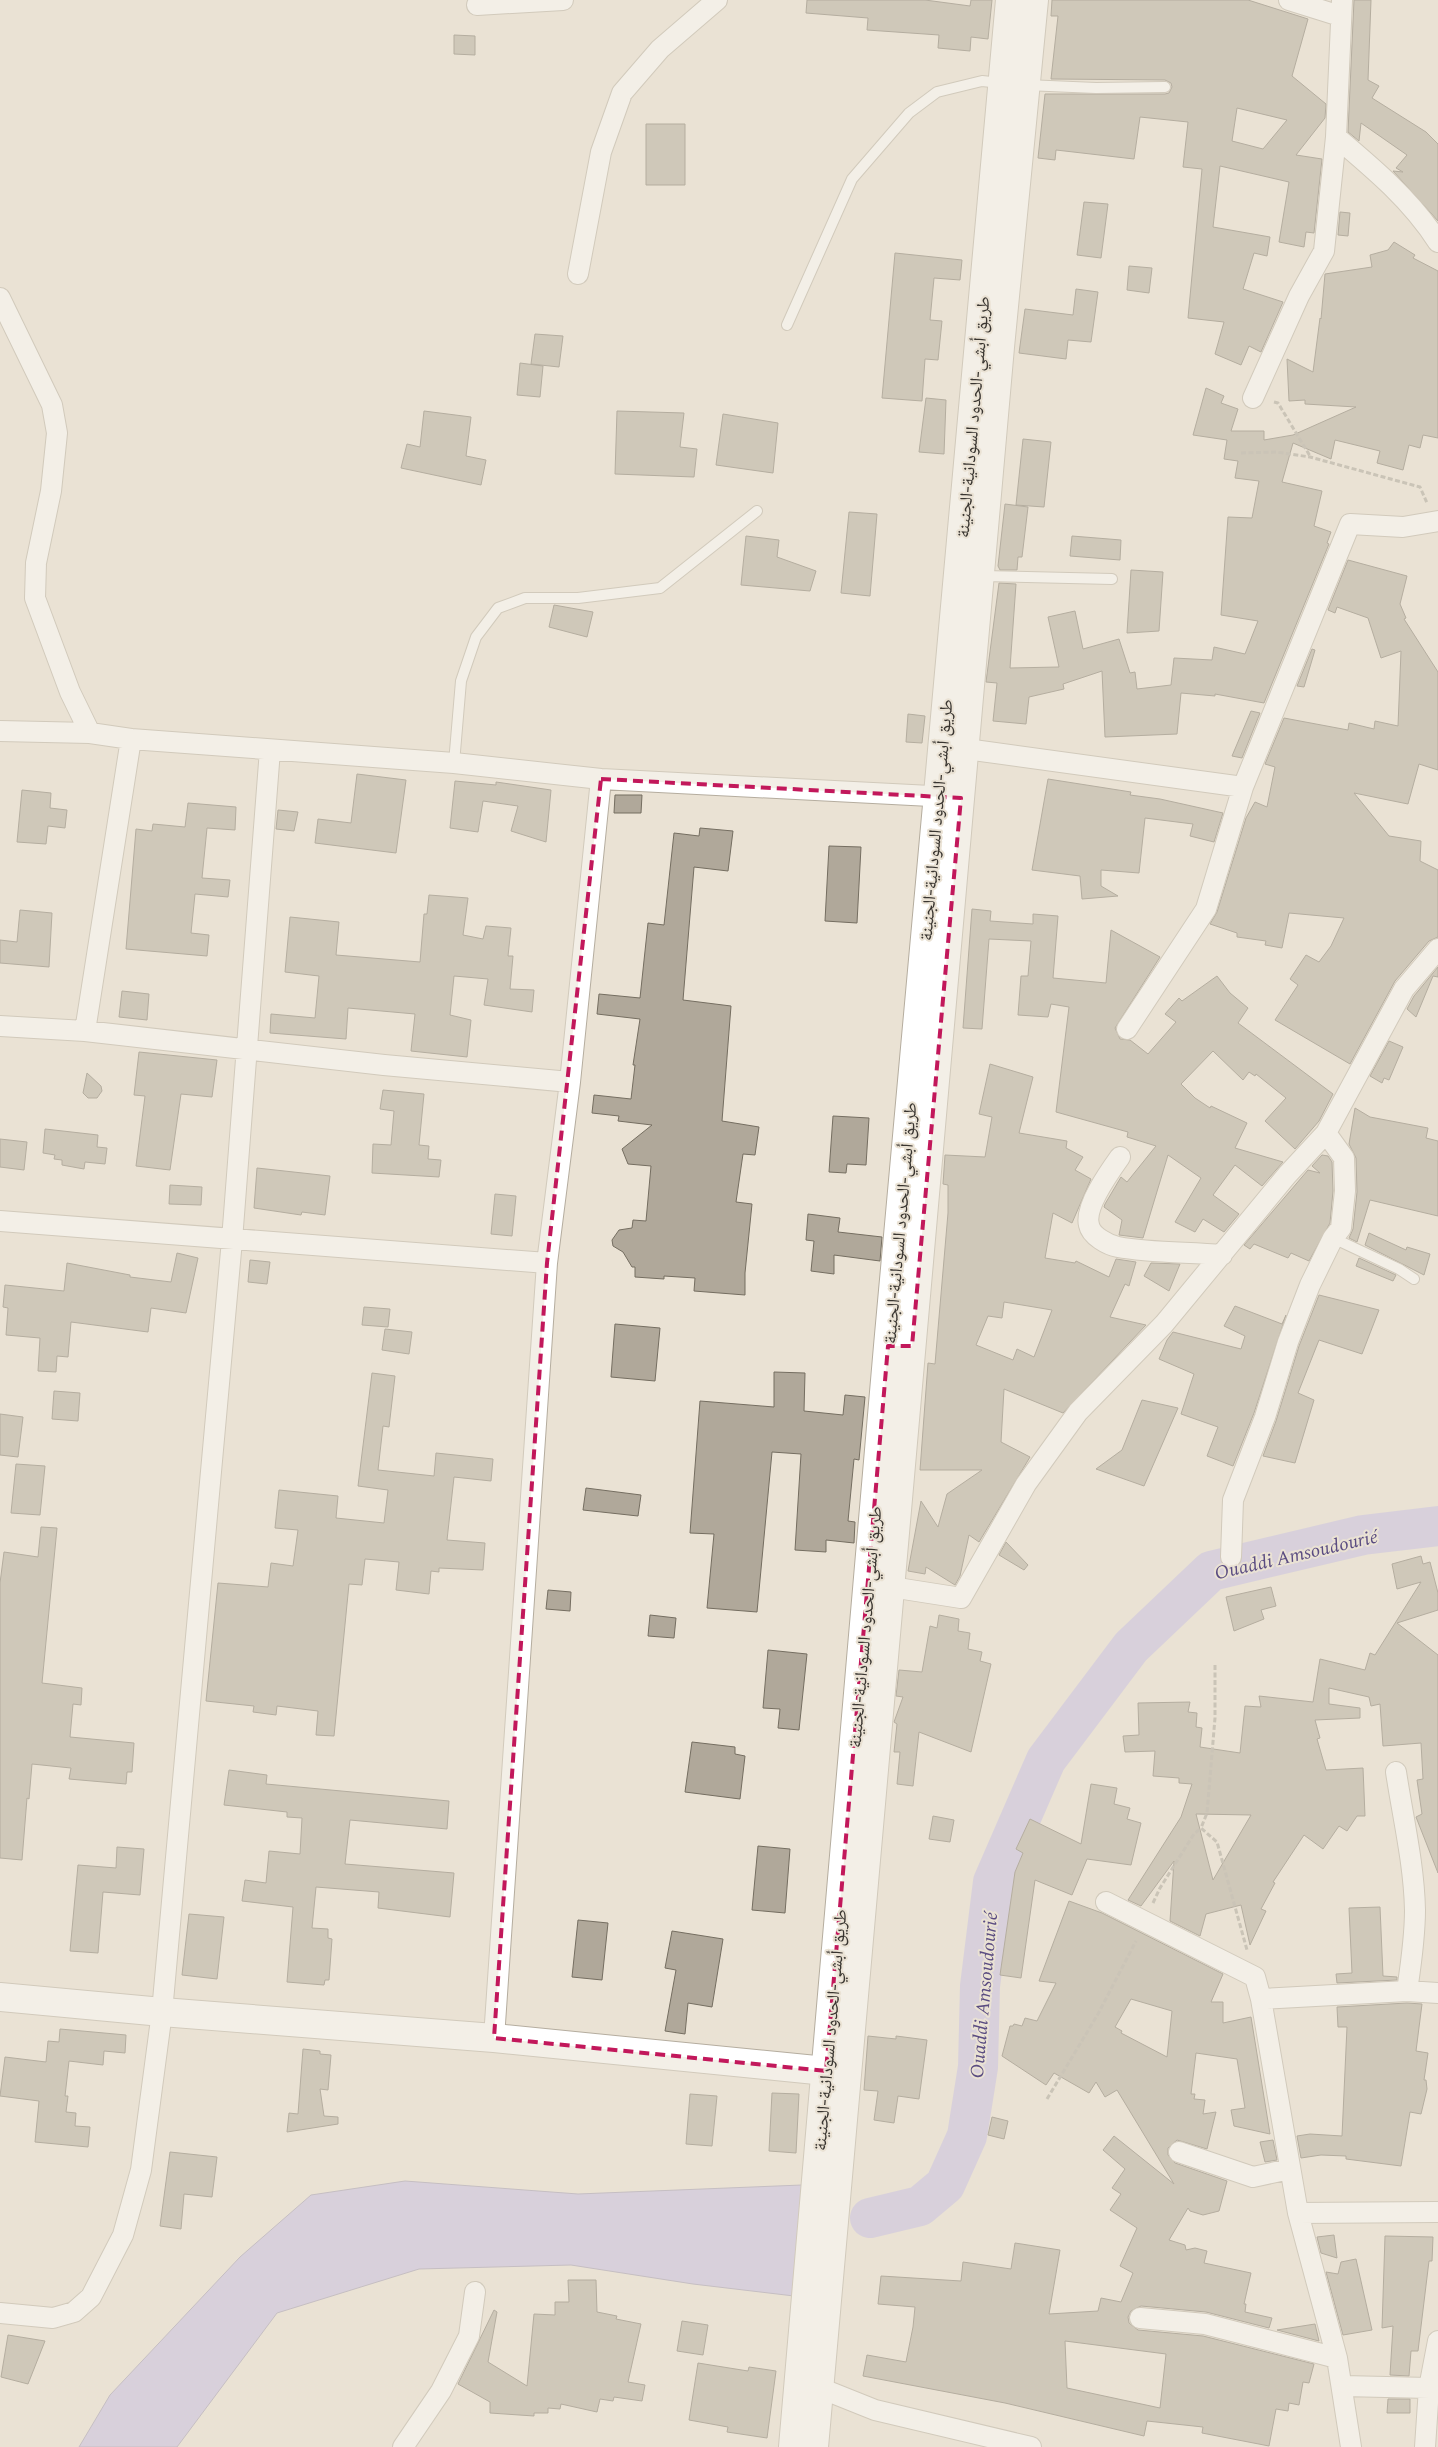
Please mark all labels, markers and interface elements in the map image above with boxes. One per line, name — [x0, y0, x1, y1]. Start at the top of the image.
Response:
street label: طريق أبشي-الحدود السودانية-الجنينة — [949, 295, 998, 539]
street label: طريق أبشي-الحدود السودانية-الجنينة — [912, 698, 961, 942]
street label: طريق أبشي-الحدود السودانية-الجنينة — [876, 1101, 925, 1345]
street label: طريق أبشي-الحدود السودانية-الجنينة — [841, 1505, 890, 1749]
water label: Ouaddi Amsoudourié — [1212, 1522, 1383, 1588]
street label: طريق أبشي-الحدود السودانية-الجنينة — [806, 1908, 855, 2152]
water label: Ouaddi Amsoudourié — [963, 1909, 1006, 2080]

